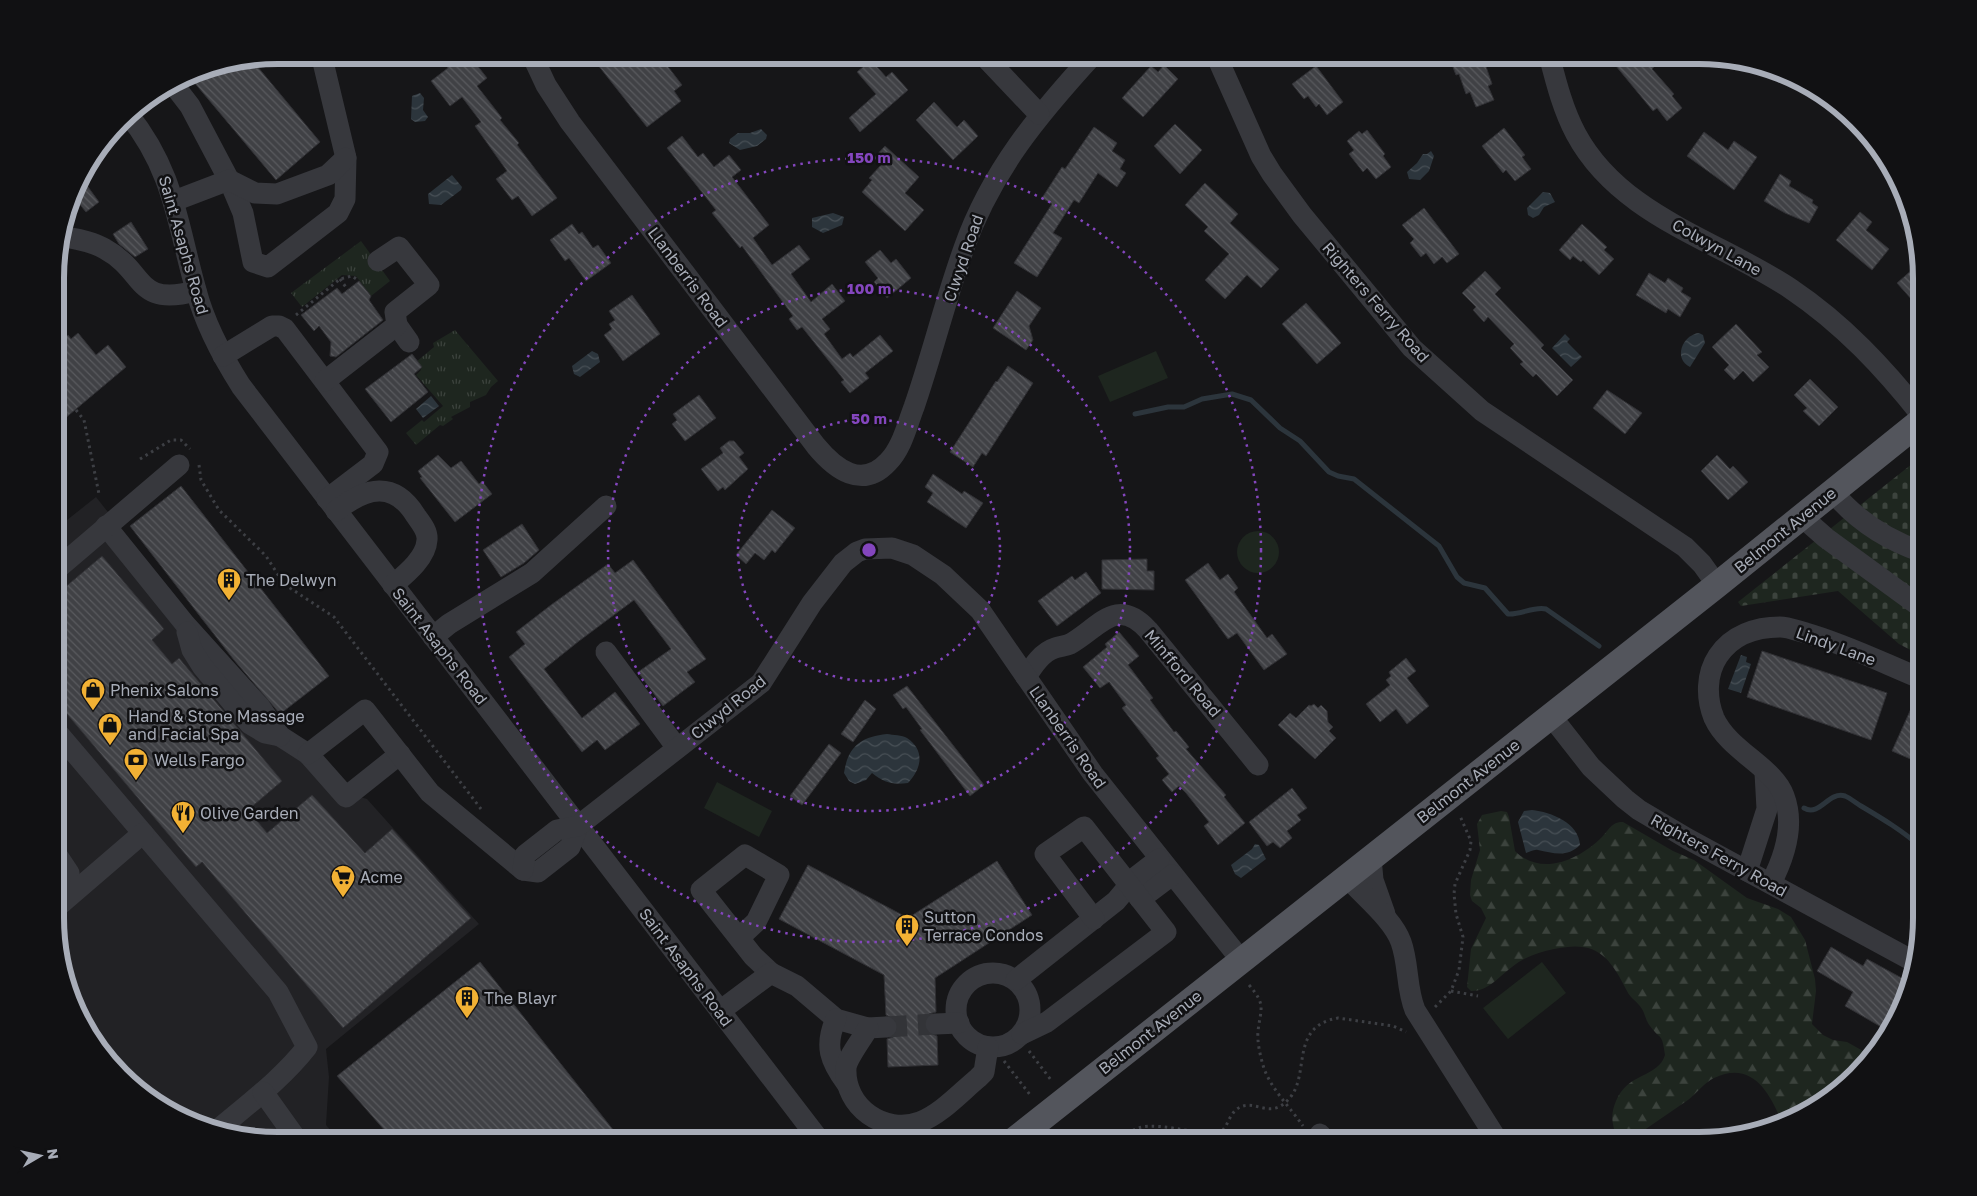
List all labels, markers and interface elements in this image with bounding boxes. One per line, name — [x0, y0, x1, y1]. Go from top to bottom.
text: 150 m — [847, 148, 891, 166]
street label: Saint Asaphs Road — [155, 173, 213, 317]
street label: Clwyd Road — [939, 212, 987, 304]
street label: Colwyn Lane — [1669, 214, 1765, 280]
street label: Llanberris Road — [644, 223, 732, 331]
street label: Righters Ferry Road — [1318, 238, 1434, 366]
text: 100 m — [847, 279, 891, 297]
text: 50 m — [851, 409, 887, 427]
street label: Belmont Avenue — [1730, 483, 1840, 577]
centre of rings — [860, 541, 878, 559]
building icon: The Delwyn — [216, 567, 242, 601]
place label: The Delwyn — [246, 570, 337, 590]
street label: Saint Asaphs Road — [388, 583, 492, 709]
street label: Lindy Lane — [1793, 622, 1879, 670]
street label: Minfford Road — [1141, 625, 1225, 721]
street label: Clwyd Road — [686, 671, 770, 743]
shop icon: Phenix Salons — [80, 677, 106, 711]
place label: Phenix Salons — [110, 680, 219, 700]
street label: Llanberris Road — [1025, 682, 1111, 792]
place label: Hand & Stone Massage and Facial Spa — [128, 706, 305, 744]
shop icon: Hand & Stone Massage and Facial Spa — [97, 712, 123, 746]
street label: Belmont Avenue — [1412, 735, 1524, 827]
bank icon: Wells Fargo — [123, 747, 149, 781]
place label: Wells Fargo — [154, 750, 244, 770]
restaurant icon: Olive Garden — [170, 800, 196, 834]
place label: Olive Garden — [200, 803, 299, 823]
street label: Righters Ferry Road — [1647, 809, 1791, 901]
supermarket icon: Acme — [330, 864, 356, 898]
place label: Acme — [360, 867, 403, 887]
street label: Saint Asaphs Road — [635, 904, 737, 1030]
place label: Sutton Terrace Condos — [924, 907, 1043, 945]
building icon: Sutton Terrace Condos — [894, 913, 920, 947]
building icon: The Blayr — [454, 985, 480, 1019]
street label: Belmont Avenue — [1094, 986, 1206, 1078]
place label: The Blayr — [484, 988, 557, 1008]
north arrow — [15, 1131, 65, 1181]
text: N — [44, 1147, 63, 1160]

